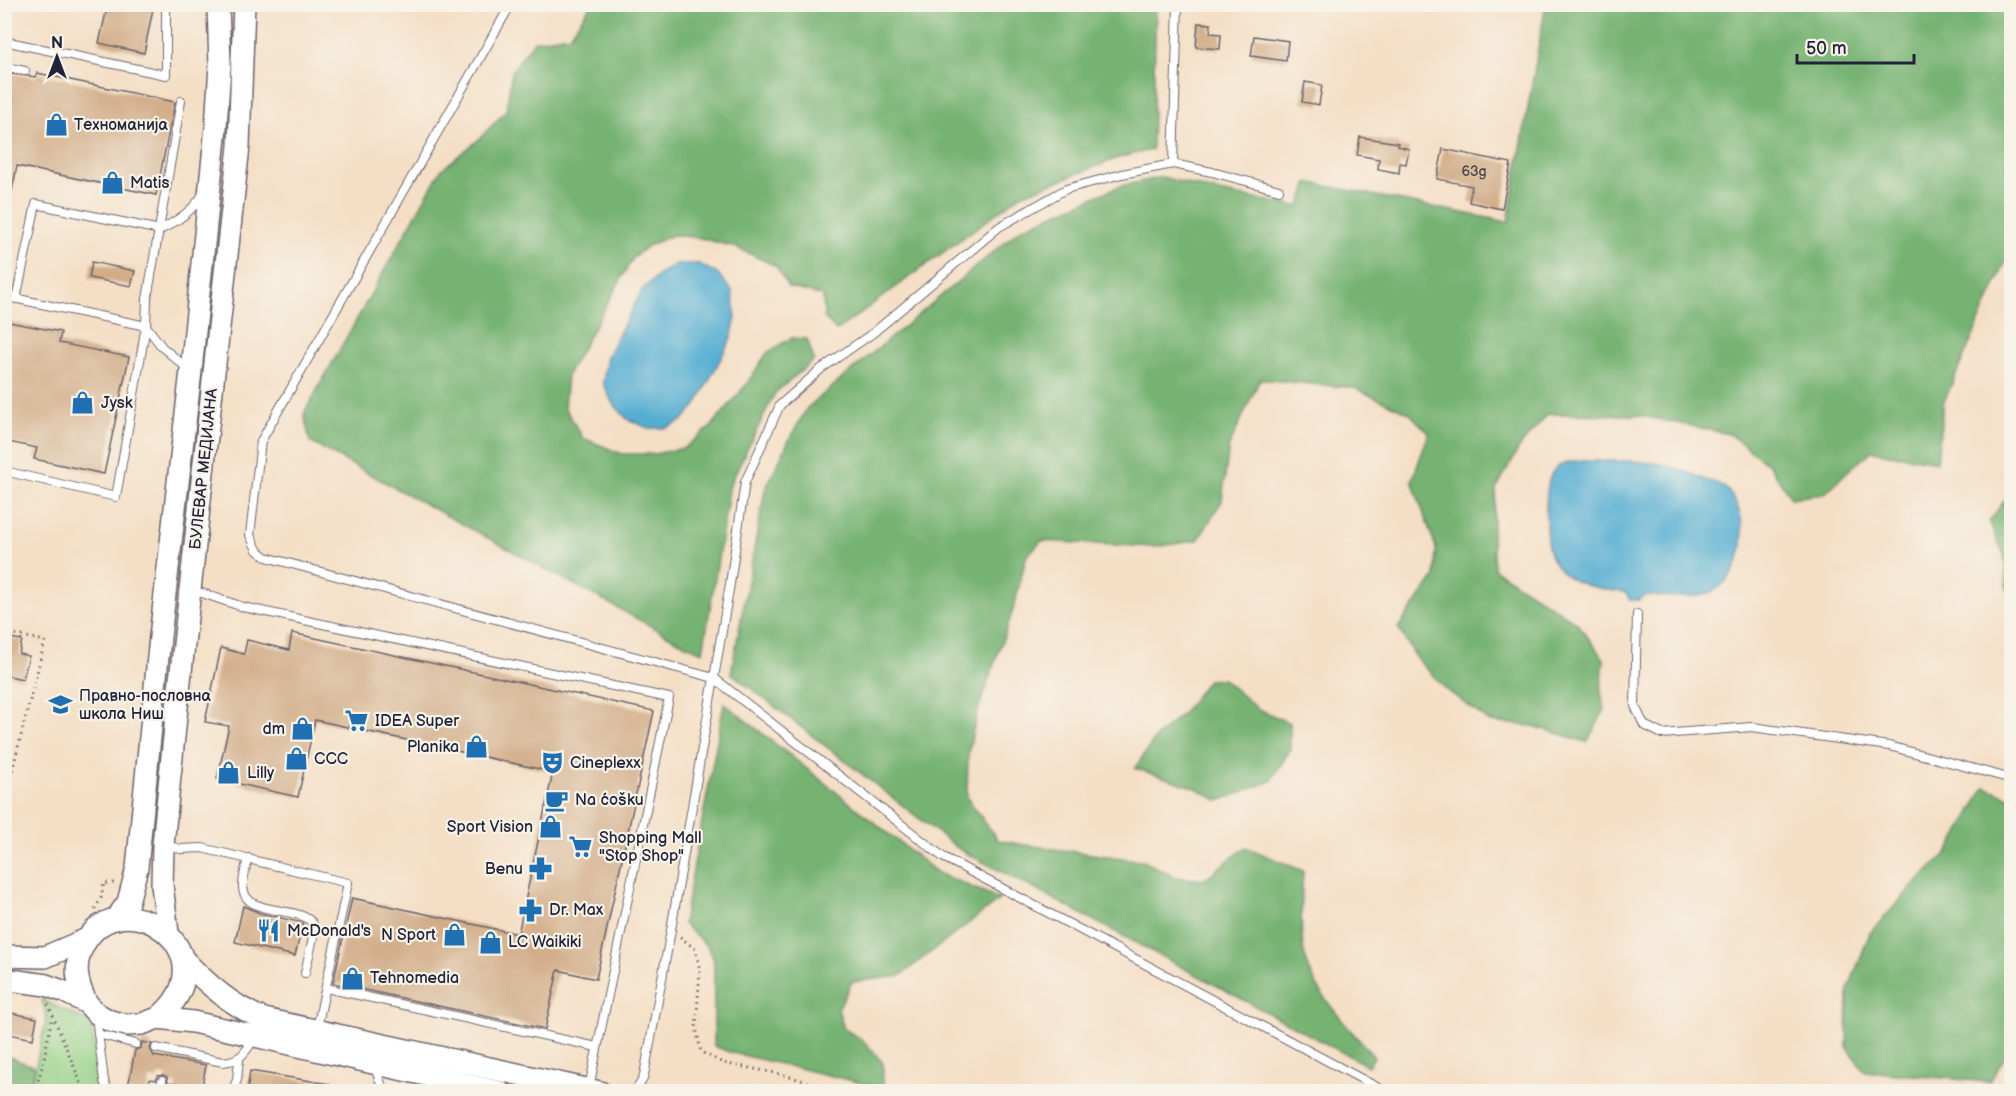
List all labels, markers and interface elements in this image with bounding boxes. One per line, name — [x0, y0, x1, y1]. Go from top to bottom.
north arrow — [27, 27, 87, 87]
scale bar — [1797, 27, 1914, 65]
text: N — [51, 34, 63, 53]
text: 50 m — [1806, 38, 1847, 59]
shop icon: Техноманија — [43, 112, 69, 138]
place label: Техноманија — [74, 116, 169, 135]
house number: 63g — [1461, 163, 1487, 180]
shop icon: Matis — [99, 170, 125, 196]
place label: Matis — [130, 174, 170, 193]
street label: БУЛЕВАР МЕДИЈАНА — [186, 387, 222, 551]
shop icon: Jysk — [70, 390, 96, 416]
place label: Jysk — [101, 394, 133, 413]
place label: Правно-пословна школа Ниш — [79, 687, 211, 724]
school or university icon: Правно-пословна школа Ниш — [48, 692, 74, 718]
supermarket icon: IDEA Super — [344, 708, 370, 734]
place label: IDEA Super — [375, 712, 459, 731]
shop icon: dm — [290, 716, 316, 742]
place label: dm — [263, 720, 285, 739]
shop icon: Planika — [464, 734, 490, 760]
place label: Planika — [407, 738, 459, 757]
shop icon: CCC — [283, 746, 309, 772]
place label: CCC — [314, 750, 348, 769]
theatre icon: Cineplexx — [539, 750, 565, 776]
place label: Cineplexx — [570, 754, 641, 773]
shop icon: Lilly — [216, 760, 242, 786]
place label: Lilly — [247, 764, 275, 783]
cafe icon: Na ćošku — [544, 787, 570, 813]
place label: Na ćošku — [575, 791, 644, 810]
shop icon: Sport Vision — [538, 814, 564, 840]
place label: Sport Vision — [447, 818, 533, 837]
place label: Shopping Mall "Stop Shop" — [599, 829, 702, 866]
supermarket icon: Shopping Mall "Stop Shop" — [568, 834, 594, 860]
pharmacy icon: Benu — [528, 856, 554, 882]
place label: Benu — [485, 860, 523, 879]
pharmacy icon: Dr. Max — [518, 897, 544, 923]
place label: Dr. Max — [549, 901, 604, 920]
restaurant icon: McDonald's — [256, 918, 282, 944]
place label: McDonald's — [287, 922, 371, 941]
shop icon: N Sport — [441, 922, 467, 948]
place label: N Sport — [381, 926, 436, 945]
shop icon: LC Waikiki — [477, 929, 503, 955]
place label: LC Waikiki — [508, 933, 581, 952]
shop icon: Tehnomedia — [339, 965, 365, 991]
place label: Tehnomedia — [370, 969, 459, 988]

